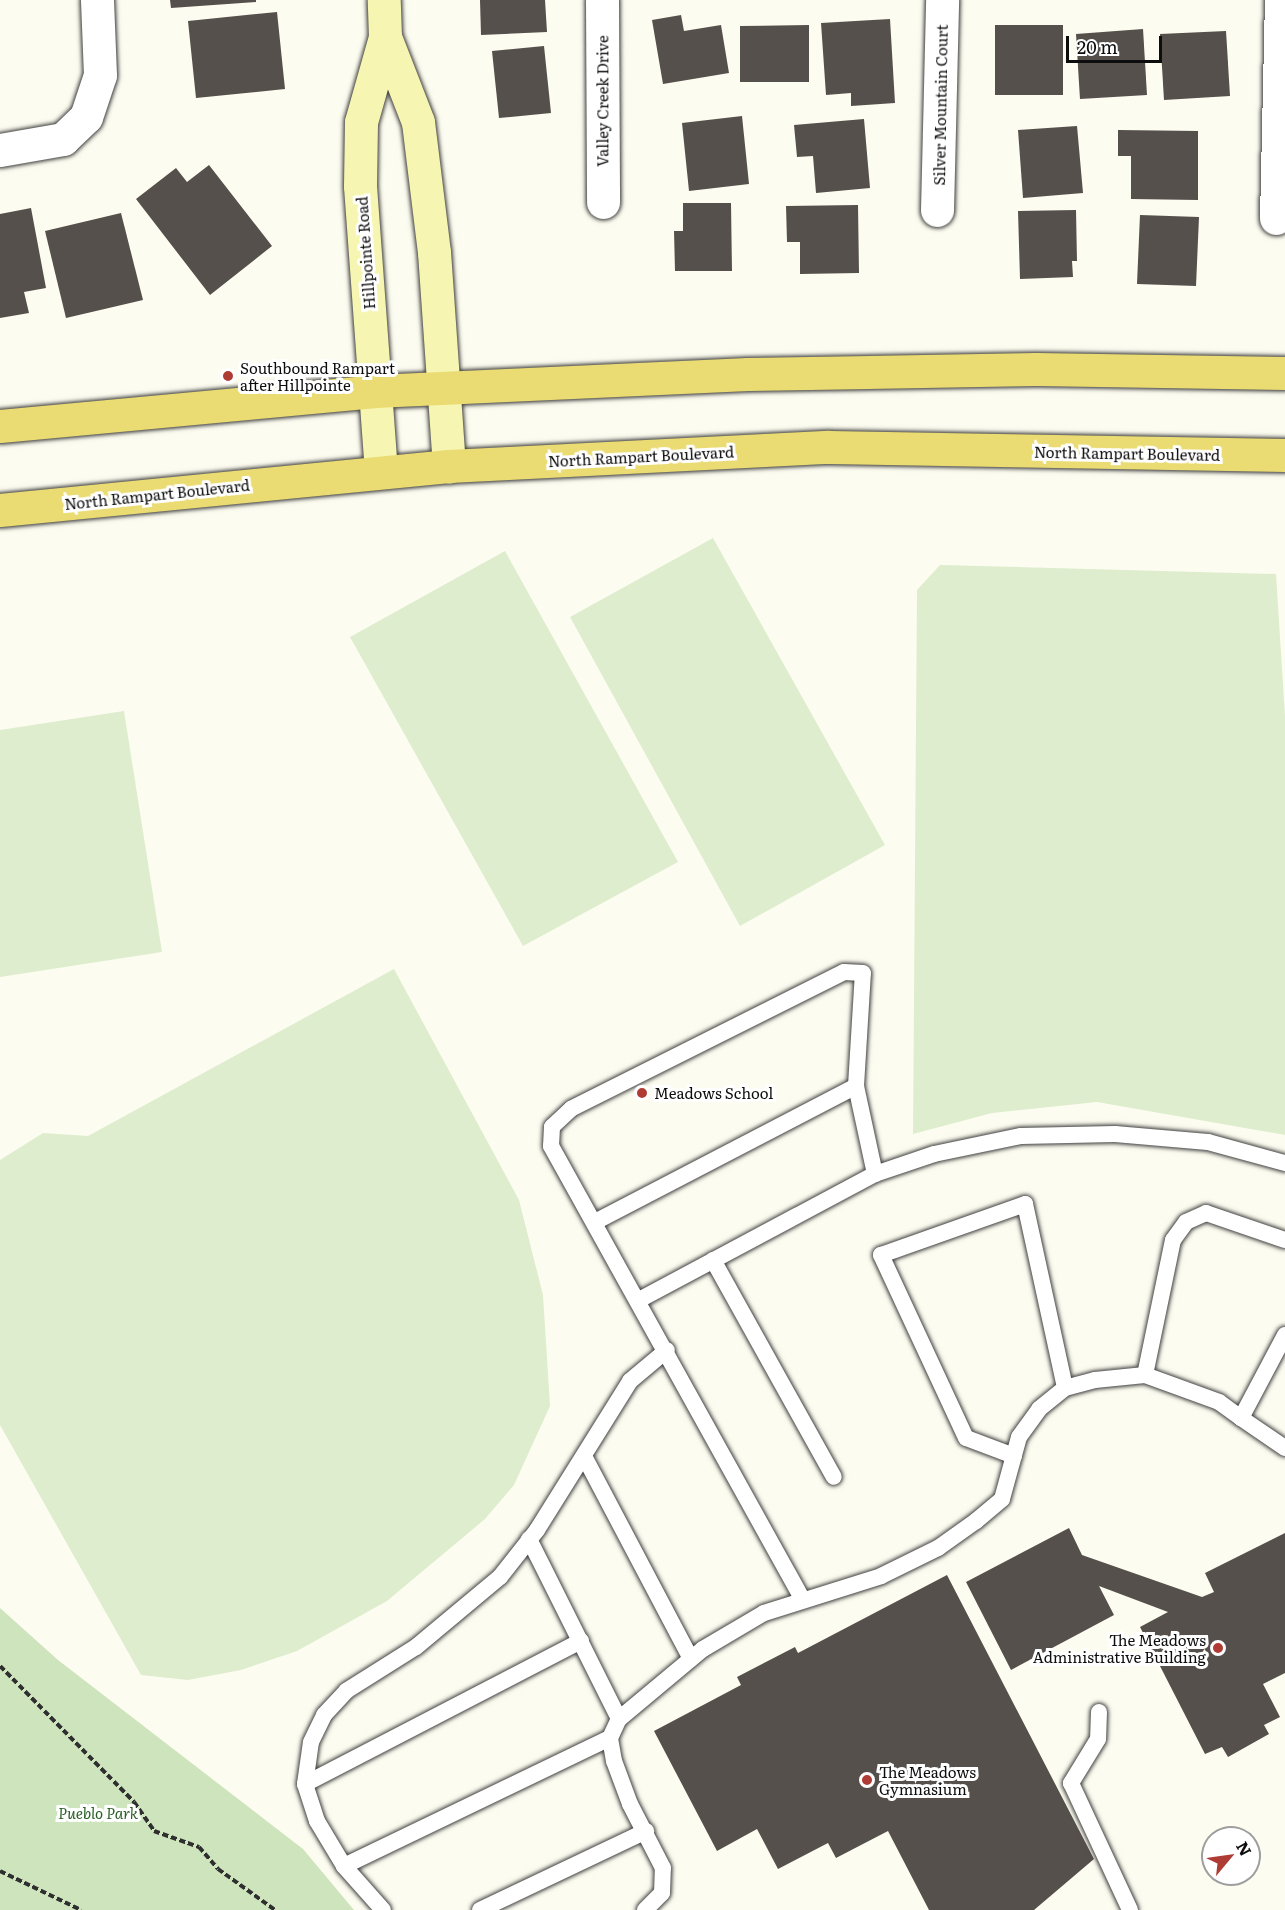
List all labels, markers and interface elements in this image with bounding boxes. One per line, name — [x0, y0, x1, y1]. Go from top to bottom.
street label: Silver Mountain Court — [930, 24, 950, 186]
scale bar — [1069, 24, 1165, 62]
text: 20 m — [1077, 33, 1118, 60]
street label: Valley Creek Drive — [593, 35, 611, 167]
street label: Hillpointe Road — [352, 196, 378, 310]
place label: Southbound Rampart after Hillpointe — [240, 358, 395, 393]
marker: Southbound Rampart after Hillpointe — [221, 369, 235, 383]
street label: North Rampart Boulevard — [548, 442, 734, 470]
street label: North Rampart Boulevard — [1034, 442, 1220, 464]
street label: North Rampart Boulevard — [64, 475, 250, 513]
place label: Meadows School — [654, 1084, 773, 1102]
marker: Meadows School — [635, 1086, 649, 1100]
place label: The Meadows Administrative Building — [1033, 1630, 1206, 1665]
marker: The Meadows Administrative Building — [1211, 1641, 1225, 1655]
place label: The Meadows Gymnasium — [879, 1762, 976, 1797]
marker: The Meadows Gymnasium — [860, 1773, 874, 1787]
park label: Pueblo Park — [58, 1804, 138, 1822]
north arrow — [1201, 1826, 1261, 1886]
text: N — [1231, 1837, 1259, 1860]

